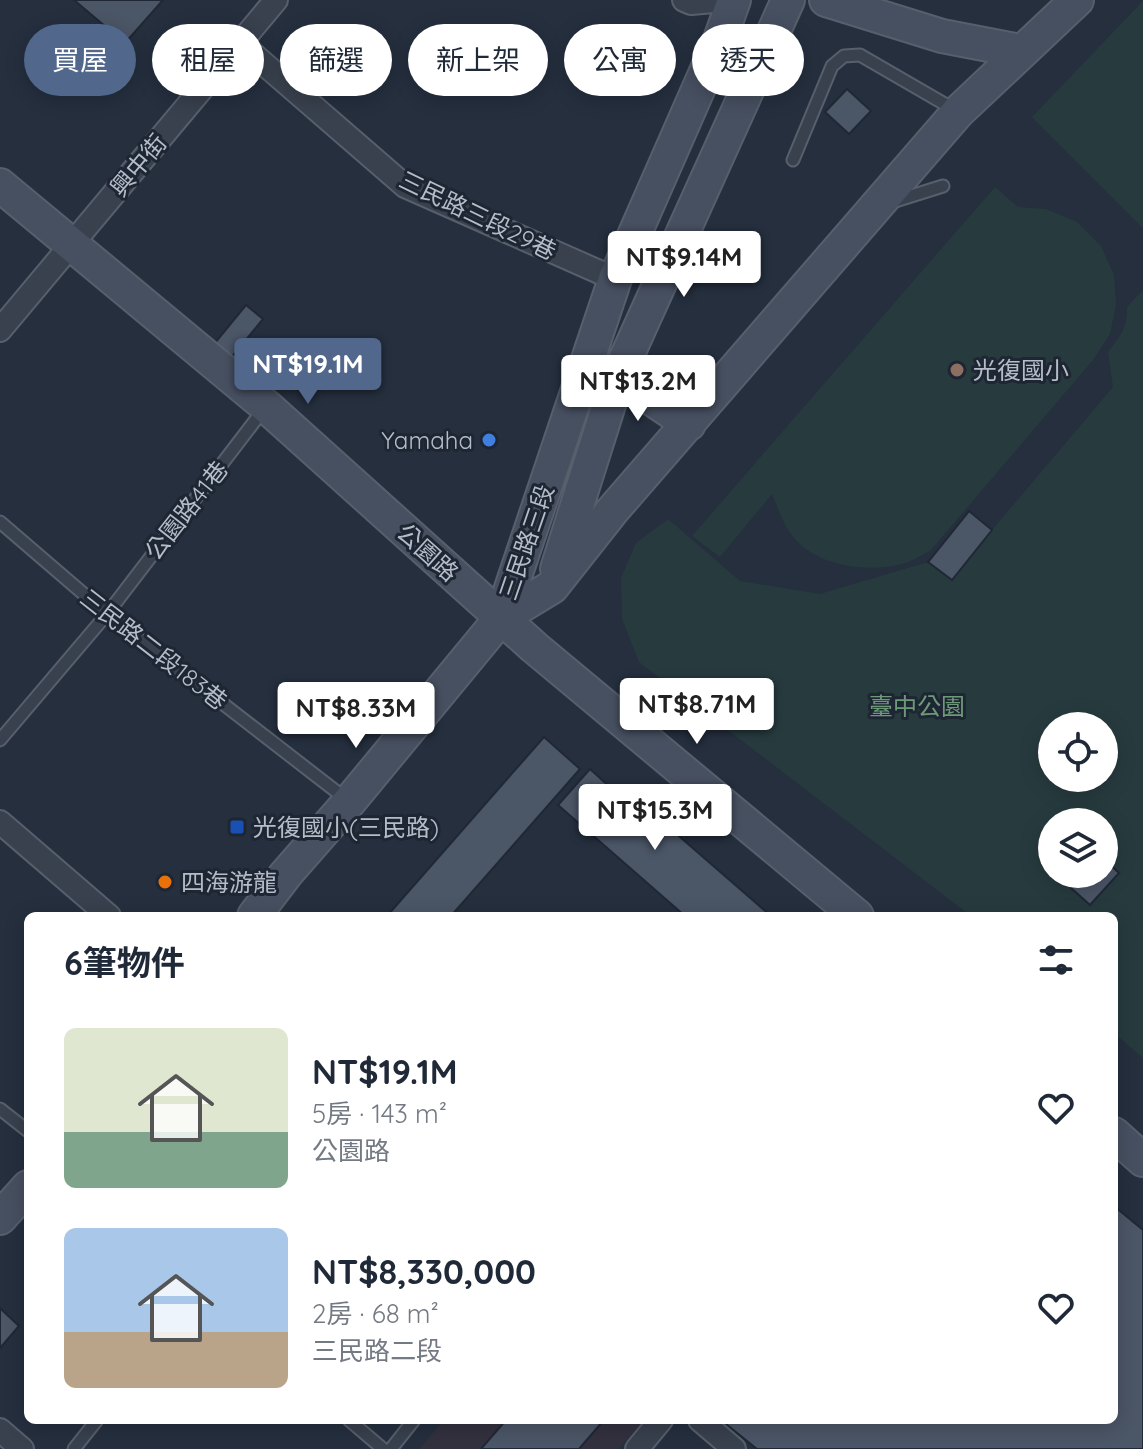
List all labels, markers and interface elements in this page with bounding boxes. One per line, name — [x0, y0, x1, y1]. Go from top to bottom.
chip: 買屋 — [24, 24, 136, 96]
chip: 租屋 — [152, 24, 264, 96]
chip: 篩選 — [280, 24, 392, 96]
chip: 新上架 — [408, 24, 548, 96]
chip: 公寓 — [564, 24, 676, 96]
chip: 透天 — [692, 24, 804, 96]
street label: 興中街 — [103, 128, 173, 202]
street label: 三民路三段29巷 — [395, 164, 561, 266]
pin: NT$9.14M — [601, 231, 767, 299]
text: NT$9.14M — [626, 240, 742, 273]
pin: NT$19.1M — [225, 338, 391, 406]
text: NT$19.1M — [252, 347, 364, 380]
pin: NT$13.2M — [555, 355, 721, 423]
place label: 光復國小 — [973, 355, 1069, 385]
marker: 光復國小 — [948, 361, 966, 379]
text: NT$13.2M — [579, 364, 697, 397]
place label: Yamaha — [381, 425, 473, 455]
marker: Yamaha — [480, 431, 498, 449]
street label: 公園路41巷 — [138, 455, 234, 565]
street label: 三民路三段 — [492, 480, 560, 604]
street label: 公園路 — [391, 517, 465, 587]
street label: 三民路二段183巷 — [74, 582, 234, 716]
pin: NT$8.71M — [614, 678, 780, 746]
pin: NT$8.33M — [273, 682, 439, 750]
text: NT$8.71M — [638, 687, 756, 720]
text: NT$8.33M — [296, 691, 416, 724]
park label: 臺中公園 — [869, 691, 965, 721]
map controls — [1038, 712, 1118, 888]
button: locate — [1038, 712, 1118, 792]
pin: NT$15.3M — [572, 784, 738, 852]
text: NT$15.3M — [597, 793, 713, 826]
button: layers — [1038, 808, 1118, 888]
place label: 光復國小(三民路) — [253, 812, 439, 842]
marker: 光復國小(三民路) — [228, 818, 246, 836]
place label: 四海游龍 — [181, 867, 277, 897]
marker: 四海游龍 — [156, 873, 174, 891]
icon: filters — [1034, 938, 1078, 982]
text: 6筆物件 — [64, 941, 185, 984]
text: NT$19.1M — [312, 1050, 458, 1093]
icon: home — [128, 1060, 224, 1156]
icon: heart — [1034, 1086, 1078, 1130]
text: 5房 · 143 m² — [312, 1097, 447, 1130]
text: 公園路 — [312, 1134, 390, 1167]
text: NT$8,330,000 — [312, 1250, 536, 1293]
icon: home — [128, 1260, 224, 1356]
icon: heart — [1034, 1286, 1078, 1330]
text: 2房 · 68 m² — [312, 1297, 439, 1330]
text: 三民路二段 — [312, 1334, 442, 1367]

